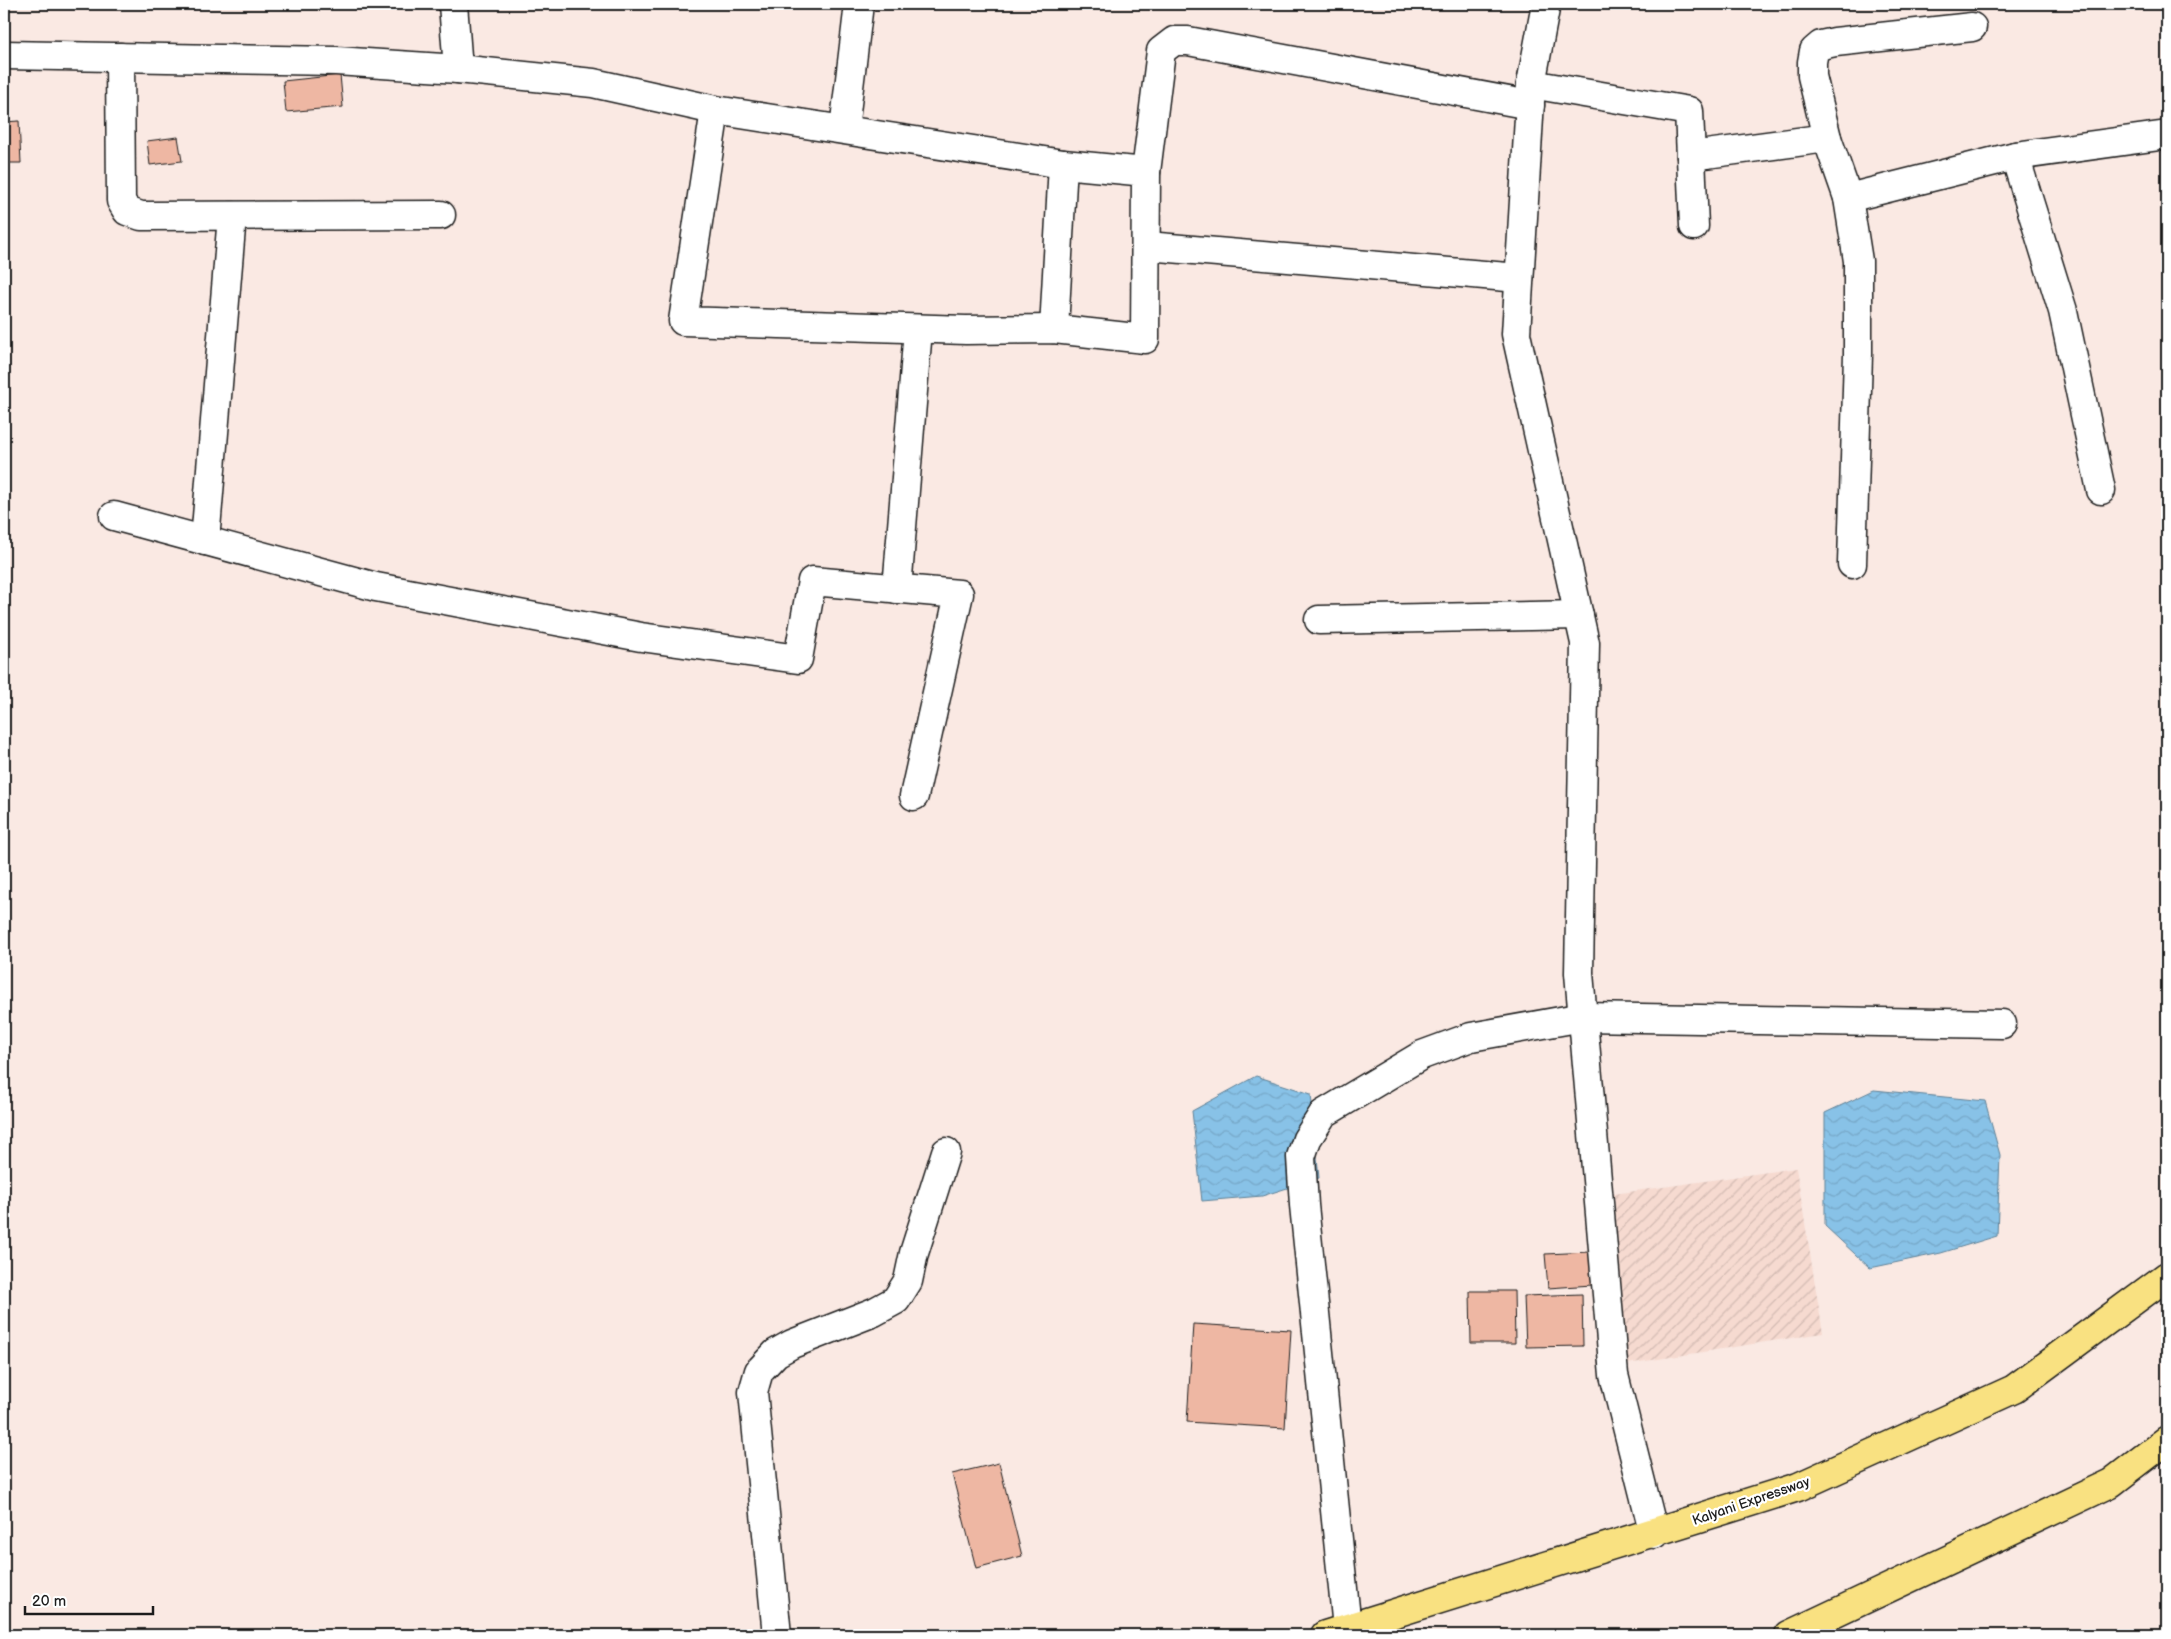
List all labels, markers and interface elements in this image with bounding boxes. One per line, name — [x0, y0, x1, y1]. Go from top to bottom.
street label: Kalyani Expressway — [1690, 1473, 1813, 1529]
scale bar — [25, 1584, 152, 1616]
text: 20 m — [32, 1592, 66, 1611]

